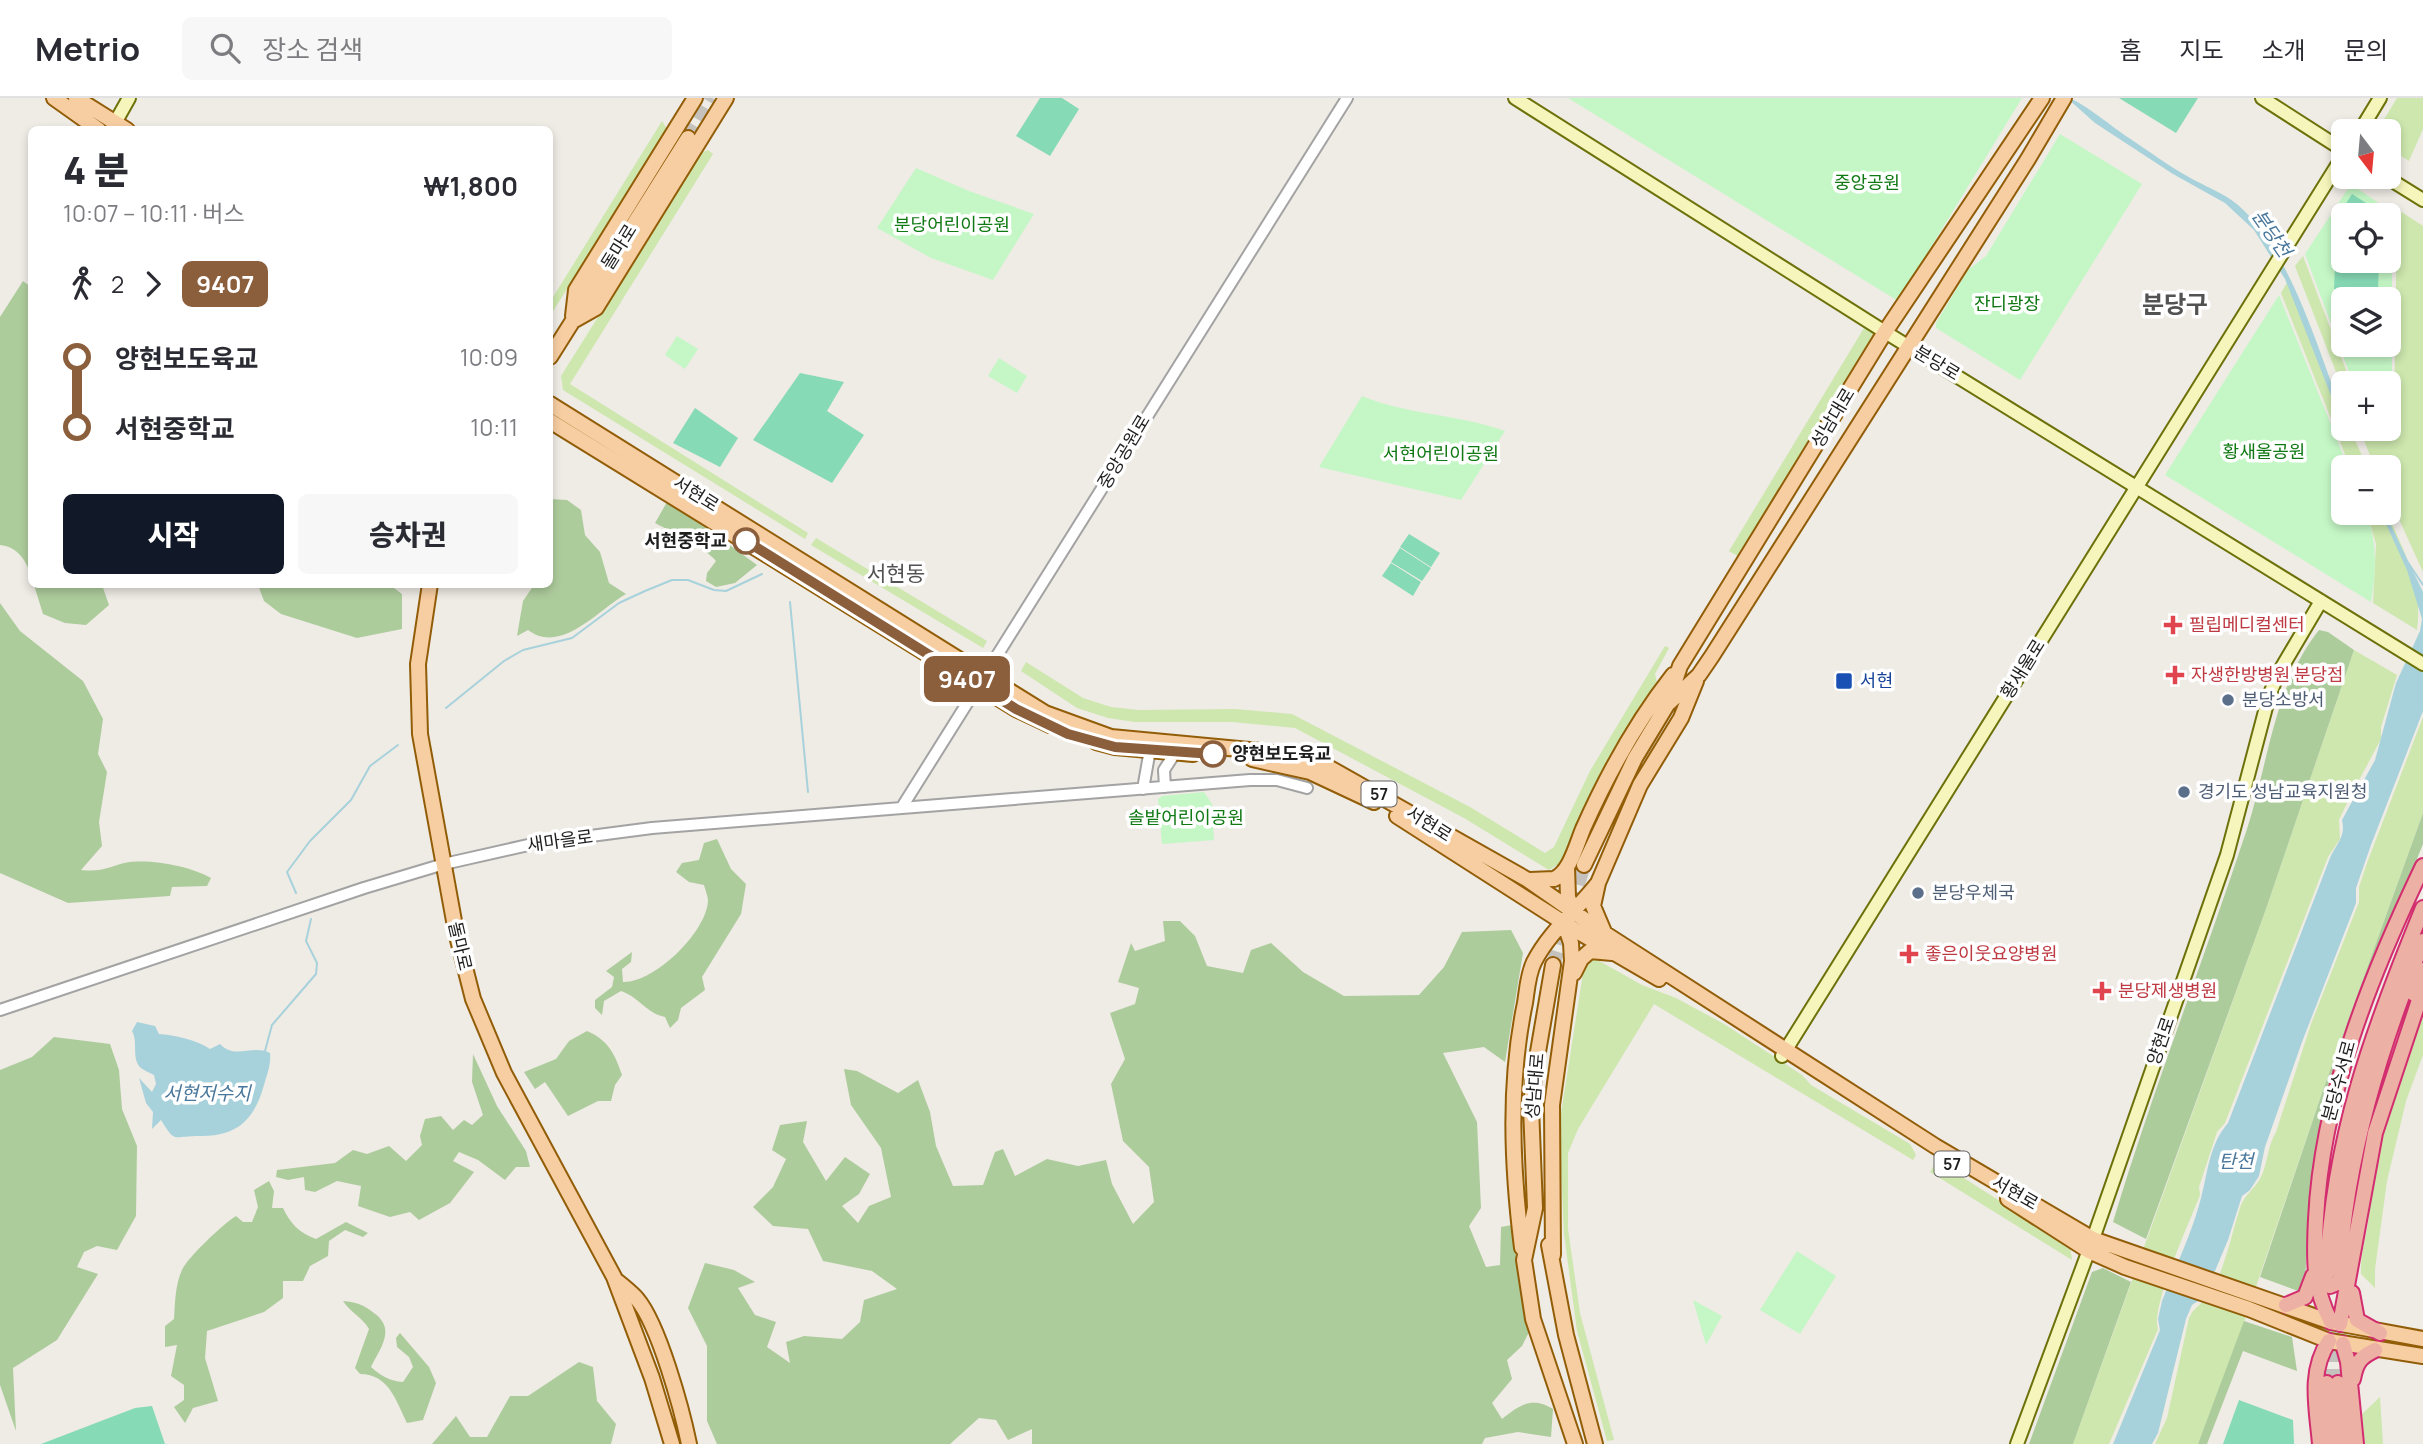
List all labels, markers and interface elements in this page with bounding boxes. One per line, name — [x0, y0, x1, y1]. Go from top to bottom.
search box — [182, 17, 672, 80]
text: Metrio — [35, 26, 140, 71]
icon: search — [206, 29, 244, 67]
text: 장소 검색 — [262, 31, 363, 67]
text: 홈 — [2119, 33, 2141, 66]
text: 지도 — [2179, 33, 2224, 66]
text: 소개 — [2262, 33, 2306, 66]
text: 문의 — [2344, 33, 2388, 66]
north arrow — [2331, 119, 2401, 189]
map controls — [2331, 119, 2401, 525]
text: 4 분 — [63, 143, 129, 195]
text: ₩1,800 — [423, 168, 518, 204]
park label: 중앙공원 — [1834, 170, 1900, 194]
text: 10:07 – 10:11 · 버스 — [63, 197, 245, 229]
button: locate — [2331, 203, 2401, 273]
water label: 분당천 — [2246, 204, 2299, 263]
park label: 분당어린이공원 — [894, 212, 1010, 236]
street label: 돌마로 — [595, 219, 641, 274]
icon: walk — [63, 265, 101, 303]
icon: forward — [134, 265, 172, 303]
text: 9407 — [196, 267, 254, 300]
text: 2 — [111, 268, 124, 300]
district label: 분당구 — [2142, 287, 2208, 320]
button: layers — [2331, 287, 2401, 357]
park label: 잔디광장 — [1974, 291, 2040, 315]
street label: 분당로 — [1910, 339, 1965, 385]
text: 양현보도육교 — [115, 340, 259, 376]
text: 10:09 — [460, 341, 518, 373]
button: + — [2331, 371, 2401, 441]
street label: 성남대로 — [1805, 383, 1859, 452]
text: 서현중학교 — [115, 410, 235, 446]
street label: 중앙공원로 — [1092, 410, 1155, 493]
text: 10:11 — [470, 411, 518, 443]
park label: 황새울공원 — [2223, 439, 2305, 463]
park label: 서현어린이공원 — [1383, 441, 1499, 465]
button: − — [2331, 455, 2401, 525]
street label: 서현로 — [669, 470, 724, 516]
button: 시작 — [63, 494, 284, 574]
button: 승차권 — [298, 494, 518, 574]
place label: 서현중학교 — [644, 528, 727, 552]
marker: 서현중학교 — [733, 528, 759, 554]
district label: 서현동 — [867, 559, 925, 587]
place label: 필립메디컬센터 — [2189, 612, 2305, 636]
marker: 필립메디컬센터 — [2163, 615, 2183, 635]
street label: 황새울로 — [1994, 634, 2050, 703]
line badge: 9407 — [918, 656, 1016, 702]
text: 9407 — [938, 662, 996, 695]
place label: 자생한방병원 분당점 — [2191, 662, 2344, 686]
marker: 자생한방병원 분당점 — [2165, 665, 2185, 685]
place label: 서현 — [1860, 668, 1893, 692]
marker: 서현 — [1834, 671, 1854, 691]
place label: 분당소방서 — [2242, 687, 2325, 711]
marker: 분당소방서 — [2220, 692, 2236, 708]
marker: 양현보도육교 — [1200, 741, 1226, 767]
place label: 양현보도육교 — [1232, 741, 1331, 765]
place label: 경기도 성남교육지원청 — [2198, 779, 2367, 803]
road number: 57 — [1362, 782, 1396, 806]
marker: 경기도 성남교육지원청 — [2176, 784, 2192, 800]
street label: 서현로 — [1402, 800, 1457, 846]
park label: 솔밭어린이공원 — [1128, 805, 1244, 829]
street label: 새마을로 — [525, 824, 594, 857]
place label: 분당우체국 — [1932, 880, 2015, 904]
marker: 분당우체국 — [1910, 885, 1926, 901]
street label: 돌마로 — [444, 919, 478, 973]
place label: 좋은이웃요양병원 — [1925, 941, 2057, 965]
marker: 좋은이웃요양병원 — [1899, 944, 1919, 964]
place label: 분당제생병원 — [2118, 978, 2217, 1002]
marker: 분당제생병원 — [2092, 981, 2112, 1001]
street label: 양현로 — [2141, 1013, 2179, 1068]
street label: 분당수서로 — [2316, 1038, 2360, 1124]
street label: 성남대로 — [1519, 1052, 1549, 1120]
water label: 서현저수지 — [163, 1080, 252, 1106]
water label: 탄천 — [2219, 1148, 2255, 1174]
road number: 57 — [1934, 1152, 1969, 1176]
street label: 서현로 — [1988, 1169, 2043, 1215]

